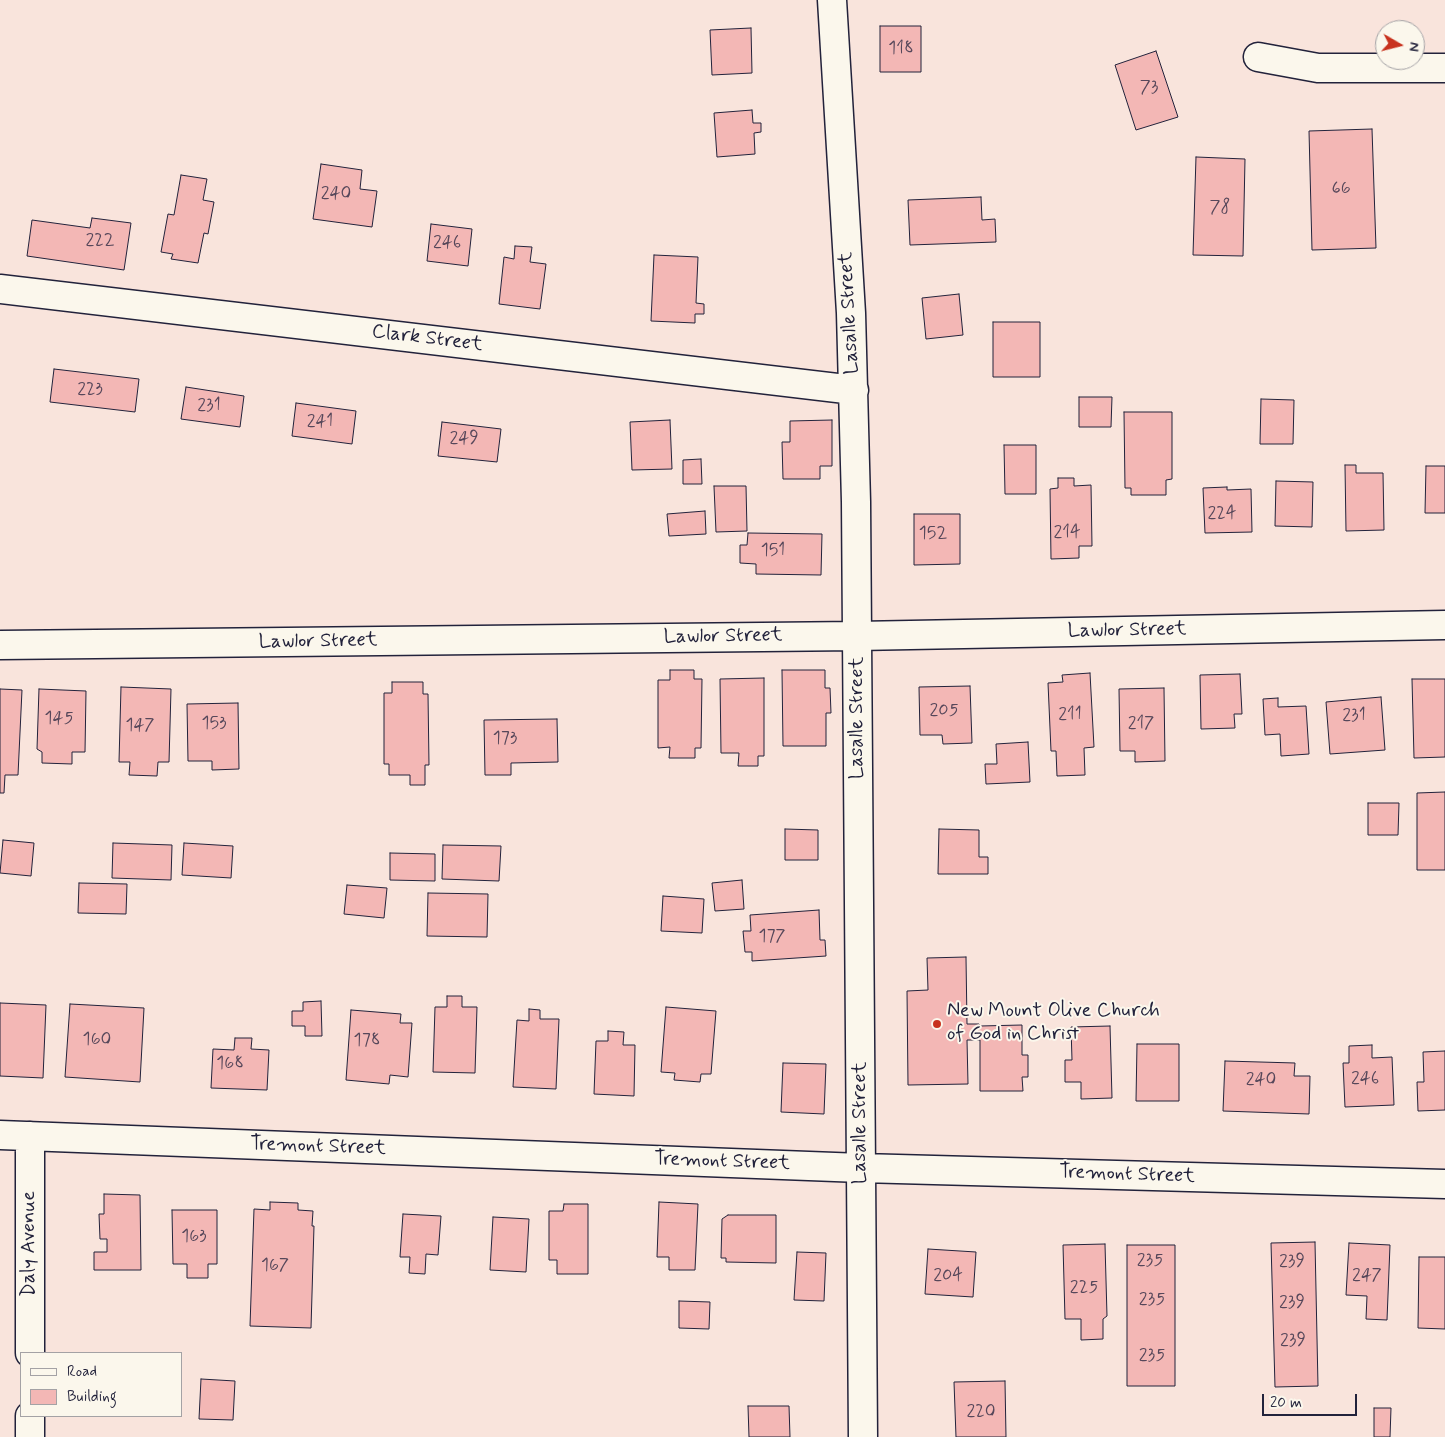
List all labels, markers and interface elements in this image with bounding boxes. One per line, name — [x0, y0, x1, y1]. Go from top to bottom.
north arrow — [1375, 20, 1425, 70]
house number: 118 — [888, 38, 914, 60]
text: N — [1404, 41, 1423, 53]
house number: 73 — [1140, 77, 1158, 99]
house number: 66 — [1331, 178, 1351, 200]
house number: 240 — [321, 183, 351, 205]
house number: 78 — [1210, 197, 1230, 219]
house number: 222 — [85, 230, 115, 252]
house number: 246 — [433, 232, 461, 254]
street label: Lasalle Street — [835, 251, 865, 375]
street label: Clark Street — [370, 320, 484, 358]
house number: 223 — [77, 379, 103, 401]
house number: 231 — [197, 395, 221, 417]
house number: 241 — [307, 411, 333, 433]
house number: 249 — [449, 428, 479, 450]
house number: 224 — [1208, 503, 1236, 525]
house number: 214 — [1053, 522, 1081, 544]
house number: 152 — [919, 523, 947, 545]
house number: 151 — [761, 540, 785, 562]
street label: Lawlor Street — [1067, 618, 1187, 644]
street label: Lawlor Street — [663, 624, 783, 650]
street label: Lawlor Street — [258, 629, 378, 655]
street label: Lasalle Street — [846, 657, 870, 779]
house number: 205 — [929, 700, 959, 722]
house number: 211 — [1058, 704, 1082, 726]
house number: 231 — [1342, 705, 1366, 727]
house number: 145 — [45, 708, 73, 730]
house number: 153 — [202, 713, 226, 735]
house number: 217 — [1128, 713, 1154, 735]
house number: 147 — [125, 715, 155, 737]
house number: 173 — [493, 728, 517, 750]
house number: 177 — [758, 926, 786, 948]
place label: New Mount Olive Church of God in Christ — [947, 1000, 1160, 1047]
marker: New Mount Olive Church of God in Christ — [931, 1018, 943, 1030]
house number: 160 — [83, 1029, 111, 1051]
house number: 178 — [354, 1030, 380, 1052]
house number: 168 — [216, 1053, 244, 1075]
street label: Lasalle Street — [849, 1062, 873, 1184]
house number: 246 — [1351, 1068, 1379, 1090]
house number: 240 — [1246, 1069, 1276, 1091]
street label: Tremont Street — [250, 1133, 386, 1161]
street label: Tremont Street — [654, 1148, 790, 1176]
street label: Tremont Street — [1059, 1161, 1195, 1189]
street label: Daly Avenue — [18, 1191, 42, 1297]
house number: 163 — [181, 1226, 207, 1248]
house number: 235 — [1137, 1250, 1163, 1272]
house number: 239 — [1279, 1251, 1305, 1273]
house number: 167 — [261, 1255, 289, 1277]
house number: 204 — [933, 1265, 963, 1287]
house number: 247 — [1352, 1265, 1382, 1287]
house number: 225 — [1070, 1277, 1098, 1299]
house number: 235 — [1139, 1289, 1165, 1311]
house number: 239 — [1279, 1292, 1305, 1314]
house number: 239 — [1280, 1330, 1306, 1352]
house number: 235 — [1139, 1345, 1165, 1367]
legend — [20, 1352, 182, 1417]
text: Road — [67, 1362, 97, 1382]
scale bar — [1265, 1384, 1360, 1416]
text: Building — [67, 1387, 117, 1407]
text: 20 m — [1270, 1393, 1302, 1413]
house number: 220 — [966, 1401, 996, 1423]

